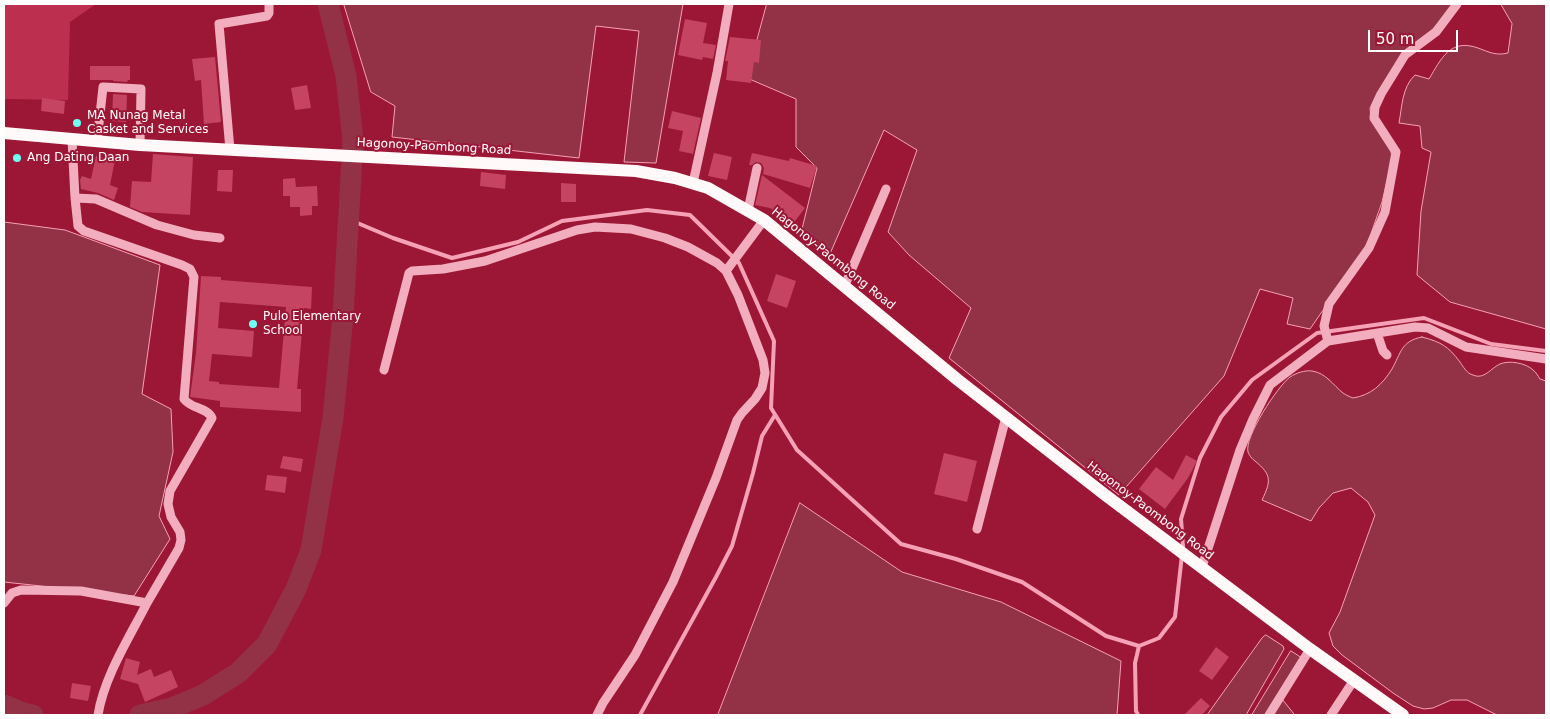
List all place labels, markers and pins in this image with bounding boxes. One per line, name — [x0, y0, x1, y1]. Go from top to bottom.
place label: MA Nunag Metal Casket and Services — [87, 109, 208, 137]
marker: MA Nunag Metal Casket and Services — [71, 117, 83, 129]
place label: Ang Dating Daan — [27, 151, 129, 165]
marker: Ang Dating Daan — [11, 152, 23, 164]
place label: Pulo Elementary School — [263, 310, 361, 338]
marker: Pulo Elementary School — [247, 318, 259, 330]

